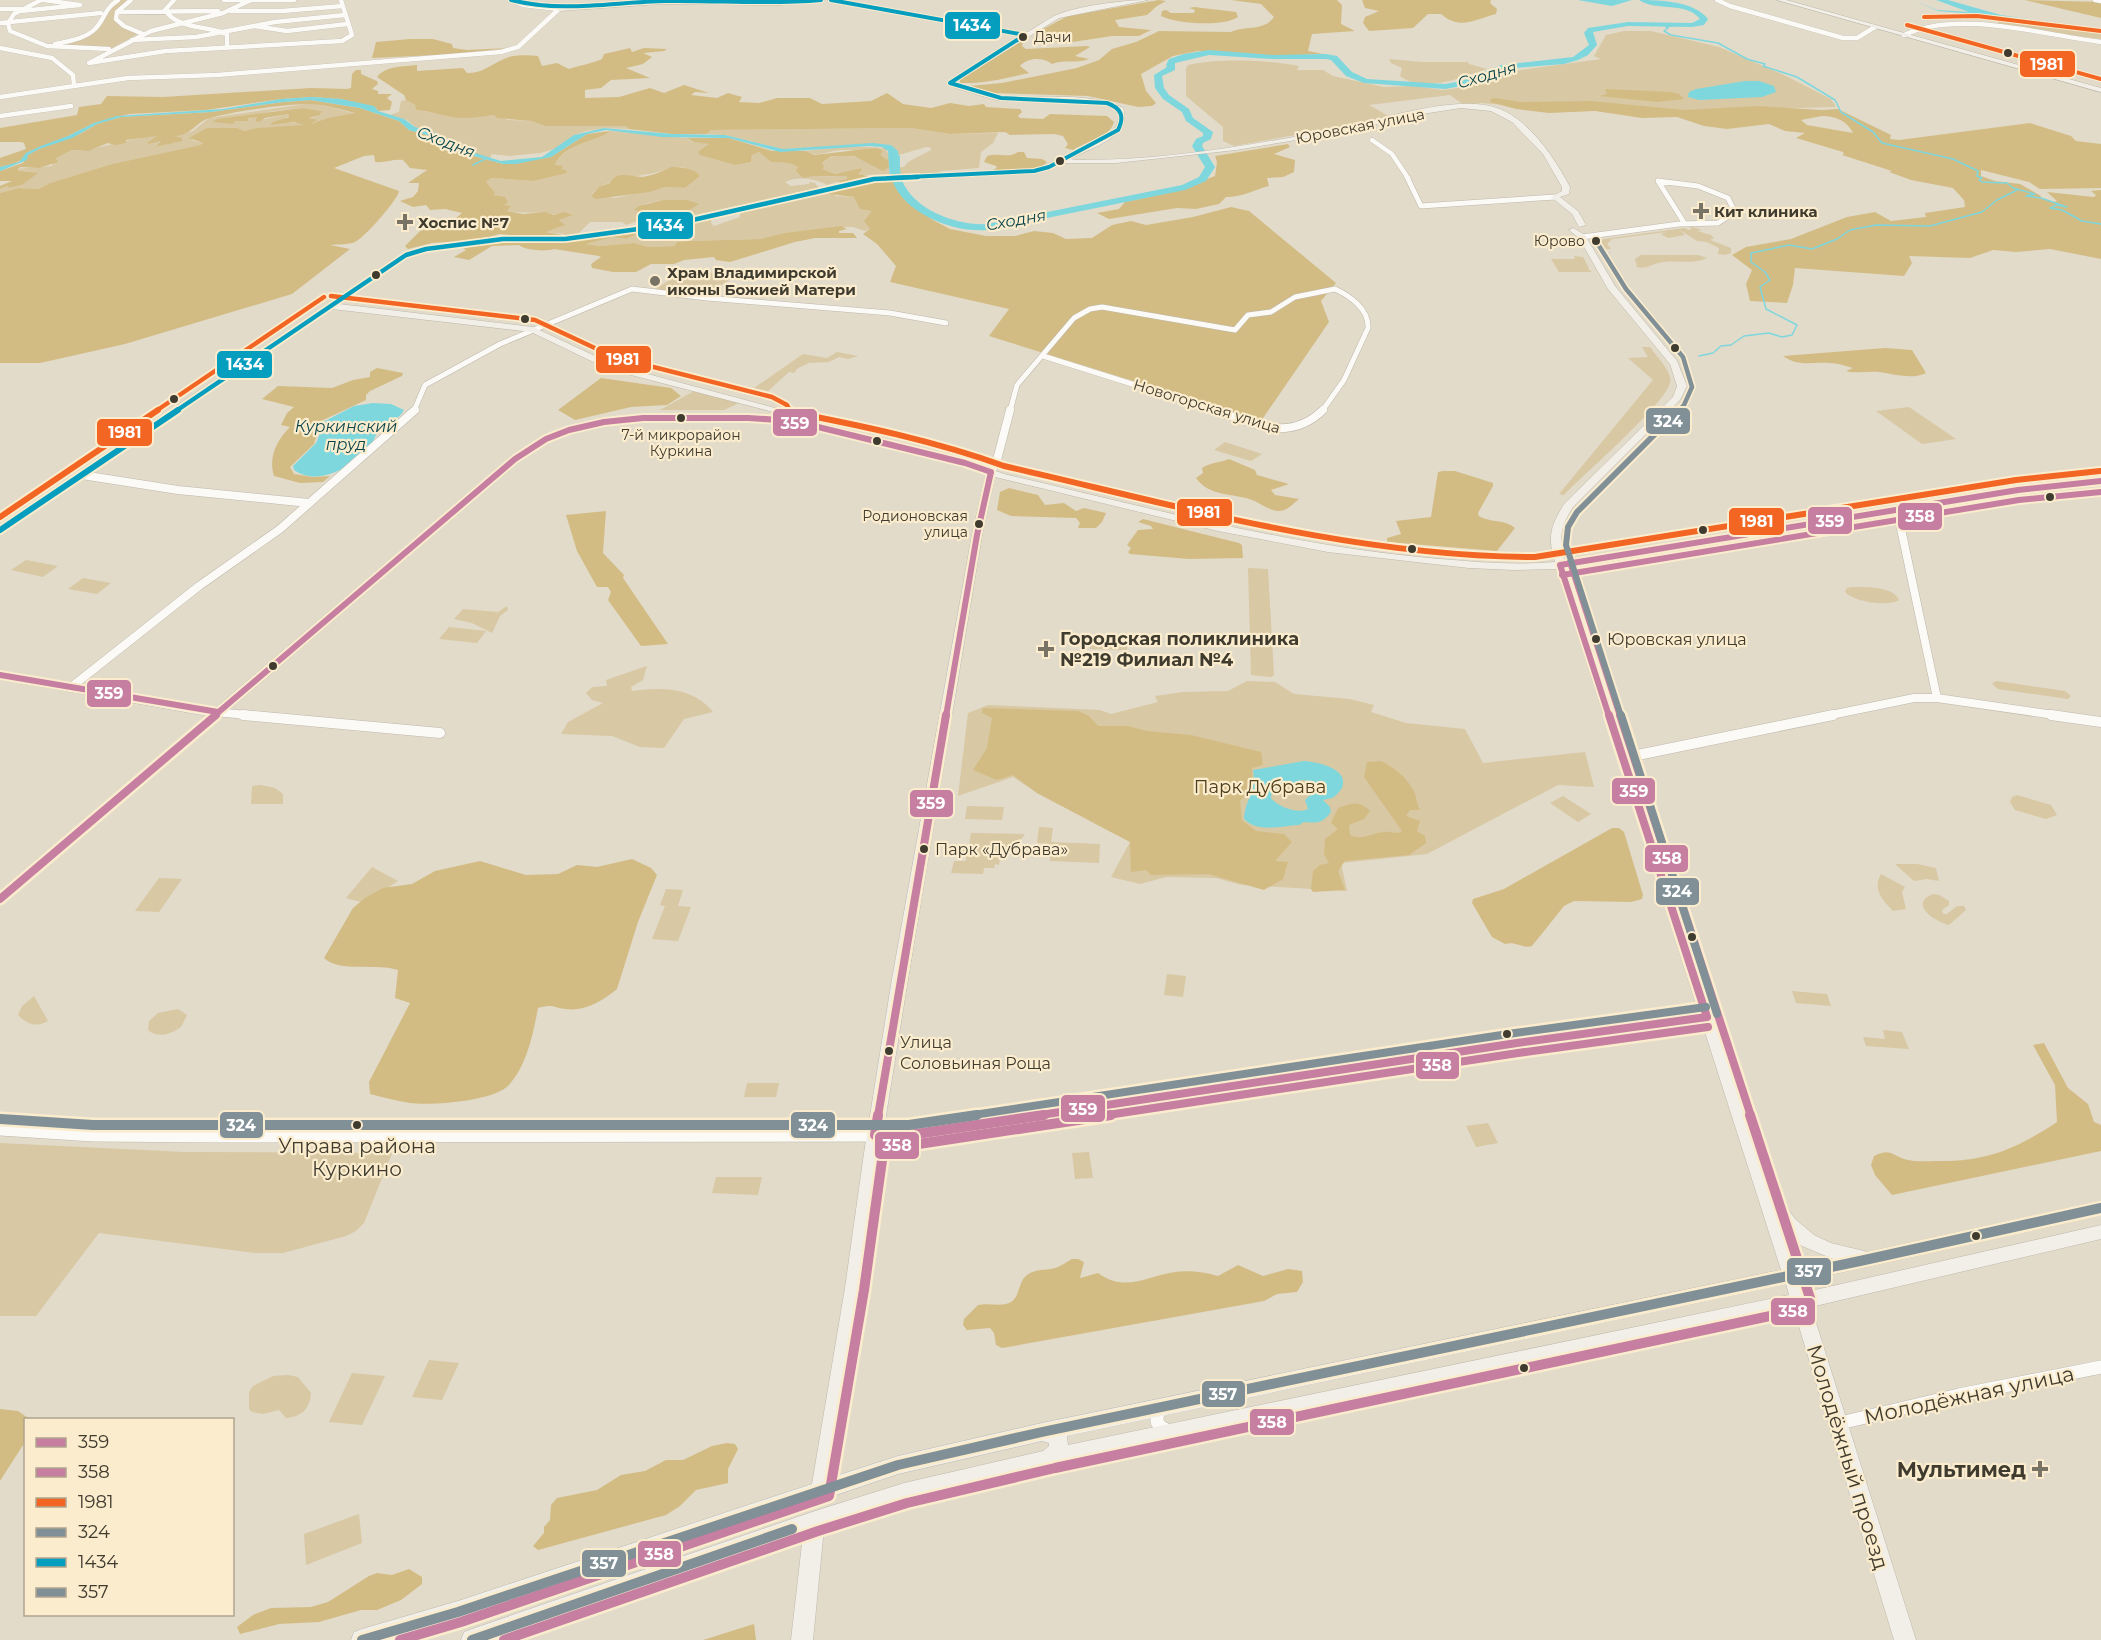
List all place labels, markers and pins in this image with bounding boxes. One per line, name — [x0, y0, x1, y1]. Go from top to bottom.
place label: Дачи — [1034, 28, 1071, 46]
marker: Дачи — [1017, 31, 1029, 43]
unlabelled marker — [2002, 47, 2014, 59]
unlabelled marker — [1054, 155, 1066, 167]
marker: Кит клиника — [1692, 202, 1710, 220]
place label: Кит клиника — [1714, 202, 1818, 221]
marker: Хоспис №7 — [396, 213, 414, 231]
place label: Хоспис №7 — [418, 213, 509, 232]
place label: Юрово — [1534, 232, 1585, 250]
marker: Юрово — [1590, 235, 1602, 247]
place label: Храм Владимирской иконы Божией Матери — [667, 263, 856, 299]
unlabelled marker — [370, 269, 382, 281]
marker: Храм Владимирской иконы Божией Матери — [648, 274, 662, 288]
unlabelled marker — [519, 313, 531, 325]
unlabelled marker — [1669, 342, 1681, 354]
unlabelled marker — [168, 393, 180, 405]
marker: 7-й микрорайон Куркина — [675, 412, 687, 424]
place label: 7-й микрорайон Куркина — [621, 426, 741, 460]
unlabelled marker — [871, 435, 883, 447]
unlabelled marker — [2044, 491, 2056, 503]
place label: Родионовская улица — [862, 507, 968, 541]
marker: Родионовская улица — [973, 518, 985, 530]
unlabelled marker — [1697, 524, 1709, 536]
unlabelled marker — [1406, 543, 1418, 555]
place label: Городская поликлиника №219 Филиал №4 — [1060, 628, 1299, 671]
place label: Юровская улица — [1607, 630, 1747, 649]
marker: Юровская улица — [1590, 633, 1602, 645]
marker: Городская поликлиника №219 Филиал №4 — [1037, 640, 1055, 658]
unlabelled marker — [267, 660, 279, 672]
place label: Парк «Дубрава» — [935, 840, 1068, 859]
marker: Парк «Дубрава» — [918, 843, 930, 855]
unlabelled marker — [1686, 931, 1698, 943]
unlabelled marker — [1501, 1028, 1513, 1040]
place label: Улица Соловьиная Роща — [900, 1033, 1051, 1073]
marker: Улица Соловьиная Роща — [883, 1045, 895, 1057]
marker: Управа района Куркино — [351, 1119, 363, 1131]
place label: Управа района Куркино — [278, 1134, 436, 1181]
unlabelled marker — [1970, 1230, 1982, 1242]
unlabelled marker — [1518, 1362, 1530, 1374]
place label: Мультимед — [1897, 1457, 2026, 1482]
marker: Мультимед — [2031, 1460, 2049, 1478]

